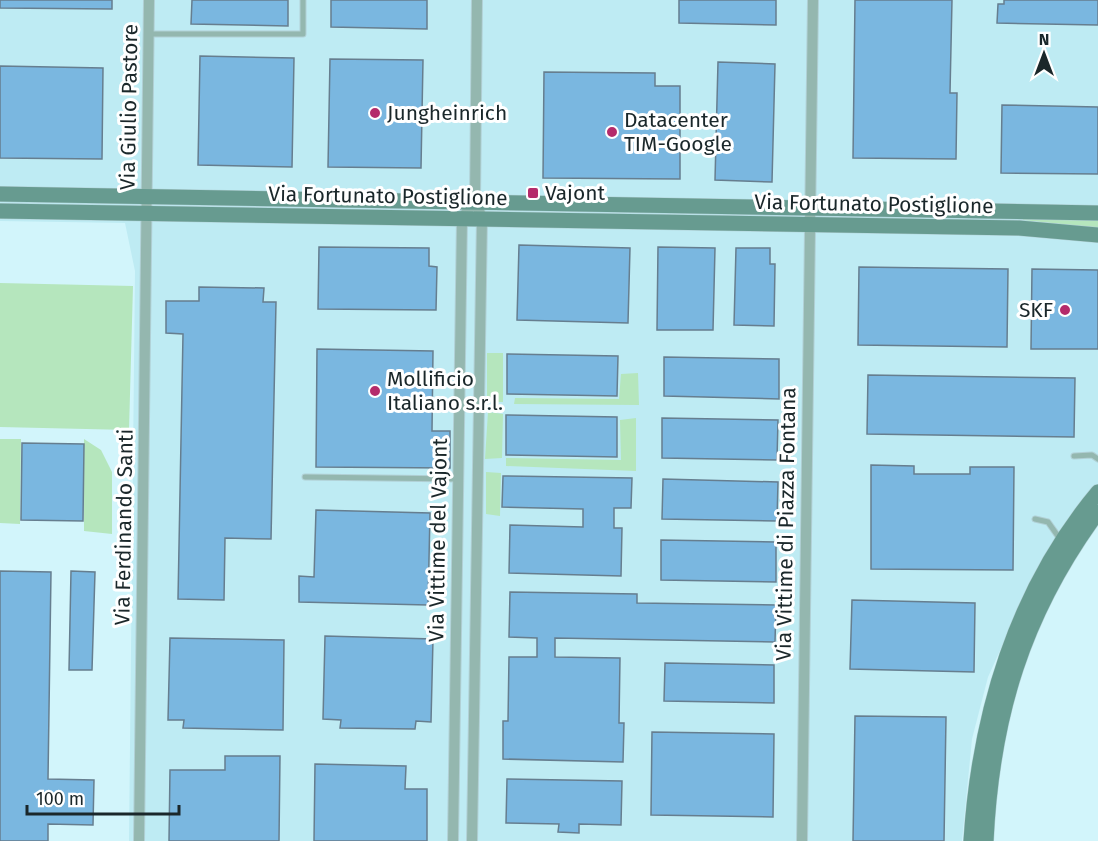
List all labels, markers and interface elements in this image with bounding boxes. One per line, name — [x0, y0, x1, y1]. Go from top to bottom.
street label: Via Giulio Pastore — [115, 24, 143, 190]
north arrow — [1014, 24, 1074, 84]
text: N — [1039, 30, 1049, 49]
place label: Jungheinrich — [387, 100, 507, 126]
marker: Jungheinrich — [368, 106, 382, 120]
place label: Datacenter TIM-Google — [624, 107, 732, 157]
marker: Datacenter TIM-Google — [605, 125, 619, 139]
place label: Vajont — [545, 180, 605, 206]
street label: Via Fortunato Postiglione — [268, 181, 508, 211]
marker: Vajont — [526, 186, 540, 200]
street label: Via Fortunato Postiglione — [754, 189, 994, 219]
place label: SKF — [1019, 297, 1053, 323]
marker: SKF — [1058, 303, 1072, 317]
place label: Mollificio Italiano s.r.l. — [387, 366, 503, 416]
marker: Mollificio Italiano s.r.l. — [368, 384, 382, 398]
street label: Via Vittime di Piazza Fontana — [771, 387, 801, 661]
street label: Via Ferdinando Santi — [109, 428, 139, 626]
street label: Via Vittime del Vajont — [423, 437, 453, 642]
scale bar — [27, 778, 178, 816]
text: 100 m — [36, 788, 84, 810]

